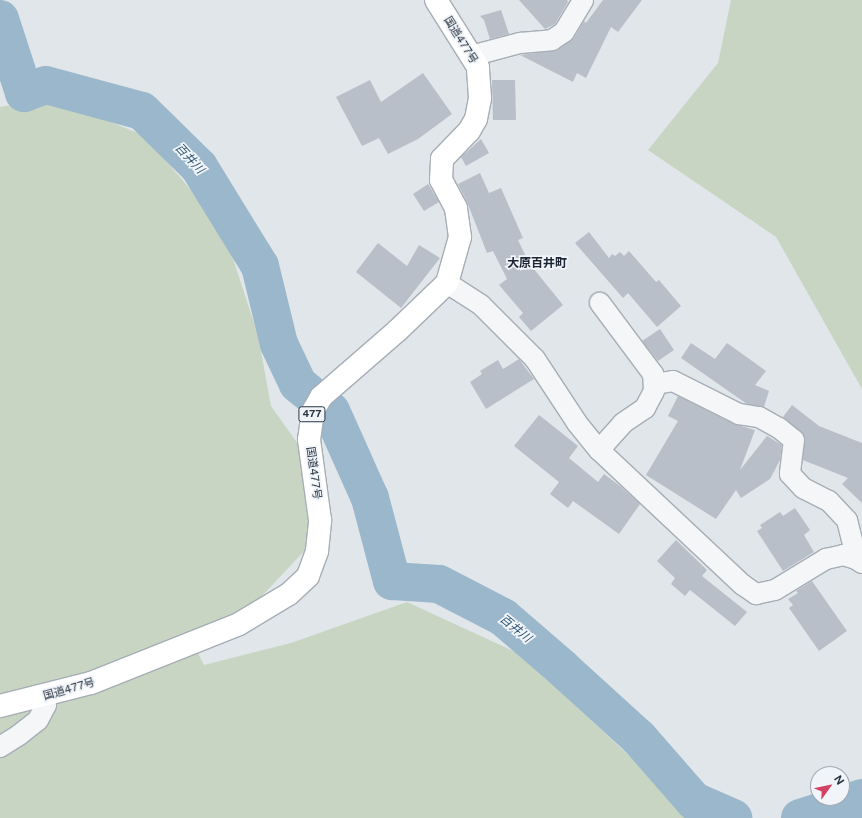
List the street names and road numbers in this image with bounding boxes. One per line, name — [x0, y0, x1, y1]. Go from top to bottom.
street label: 国道477号 — [441, 14, 481, 66]
road number: 477 — [298, 406, 326, 422]
street label: 国道477号 — [304, 446, 324, 500]
street label: 国道477号 — [42, 675, 96, 703]

